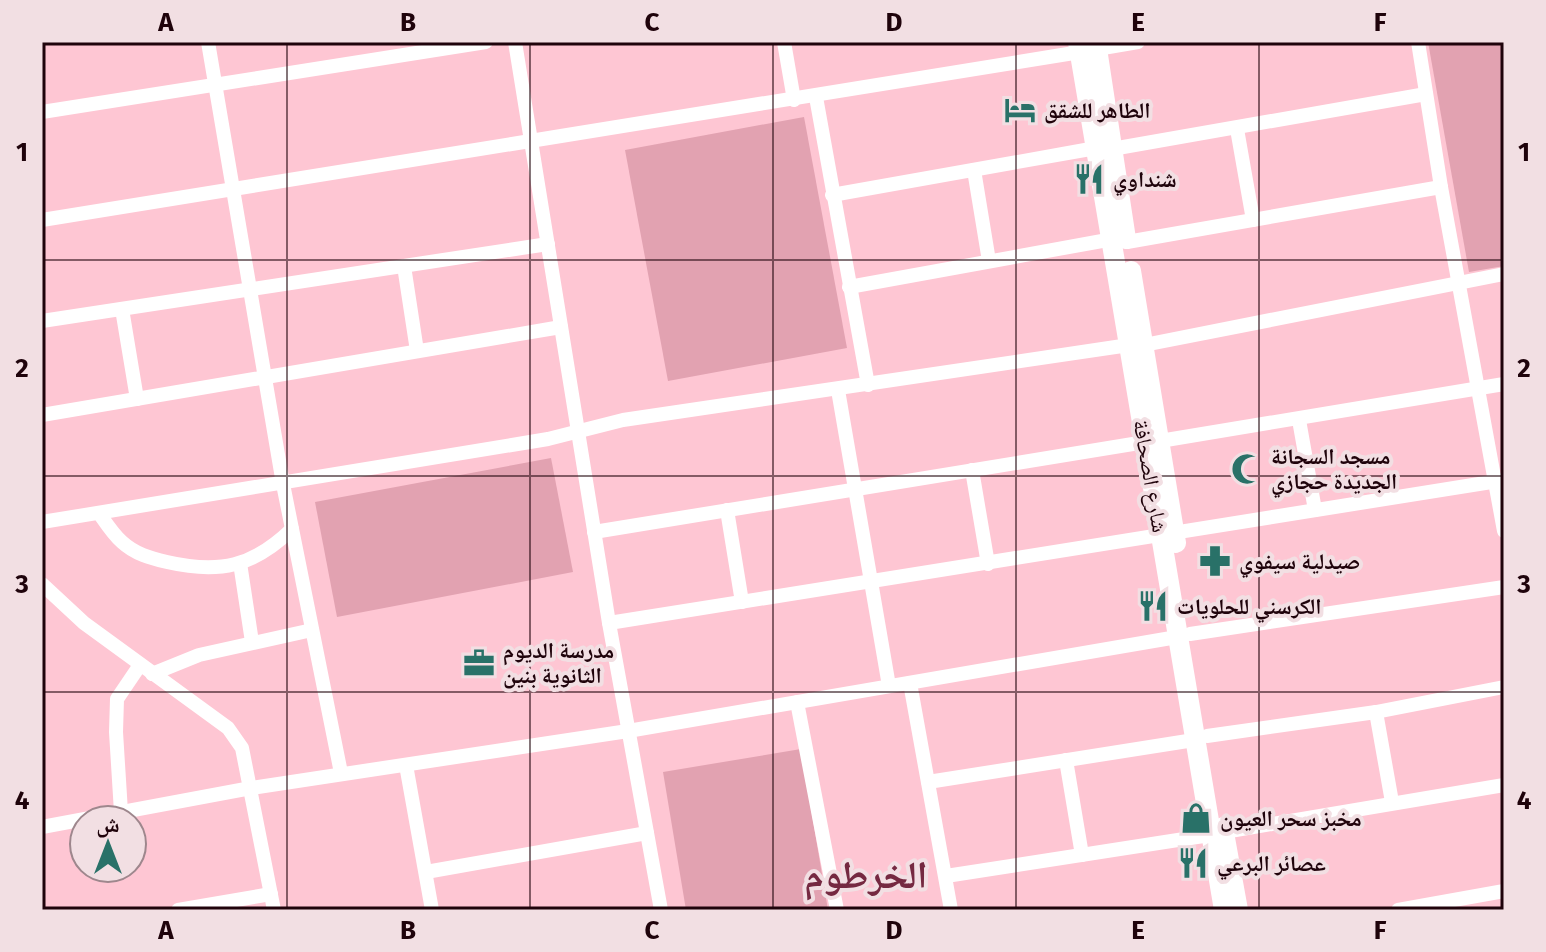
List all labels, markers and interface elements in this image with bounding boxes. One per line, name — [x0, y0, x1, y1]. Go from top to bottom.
text: A — [157, 7, 174, 38]
text: B — [400, 7, 416, 38]
text: C — [645, 7, 660, 38]
text: D — [886, 7, 903, 38]
text: E — [1131, 7, 1145, 38]
text: F — [1374, 7, 1387, 38]
hotel icon: الطاهر للشقق — [1003, 93, 1037, 127]
place label: الطاهر للشقق — [1044, 97, 1151, 124]
text: 1 — [16, 137, 28, 168]
text: 1 — [1518, 137, 1530, 168]
restaurant icon: شنداوي — [1072, 162, 1106, 196]
place label: شنداوي — [1113, 166, 1177, 196]
text: 2 — [15, 353, 29, 384]
text: 2 — [1517, 353, 1531, 384]
street label: شارع الصحافة — [1127, 418, 1174, 535]
place label: مسجد السجانة الجديدة حجازي — [1271, 443, 1397, 498]
mosque icon: مسجد السجانة الجديدة حجازي — [1230, 452, 1264, 486]
pharmacy icon: صيدلية سيفوي — [1198, 544, 1232, 578]
place label: صيدلية سيفوي — [1239, 548, 1360, 578]
text: 3 — [14, 569, 29, 600]
text: 3 — [1516, 569, 1531, 600]
restaurant icon: الكرسني للحلويات — [1136, 589, 1170, 623]
place label: الكرسني للحلويات — [1177, 593, 1322, 623]
place label: مدرسة الديوم الثانوية بنين — [503, 637, 614, 689]
office icon: مدرسة الديوم الثانوية بنين — [462, 646, 496, 680]
text: 4 — [15, 785, 30, 816]
text: 4 — [1517, 785, 1532, 816]
shop icon: مخبز سحر العيون — [1179, 801, 1213, 835]
north arrow — [68, 804, 148, 884]
place label: مخبز سحر العيون — [1220, 805, 1362, 832]
text: ش — [96, 811, 120, 838]
restaurant icon: عصائر البرعي — [1176, 846, 1210, 880]
place label: عصائر البرعي — [1217, 850, 1326, 880]
district label: الخرطوم — [805, 852, 927, 901]
text: A — [157, 915, 174, 946]
text: B — [400, 915, 416, 946]
text: C — [645, 915, 660, 946]
text: D — [886, 915, 903, 946]
text: E — [1131, 915, 1145, 946]
text: F — [1374, 915, 1387, 946]

